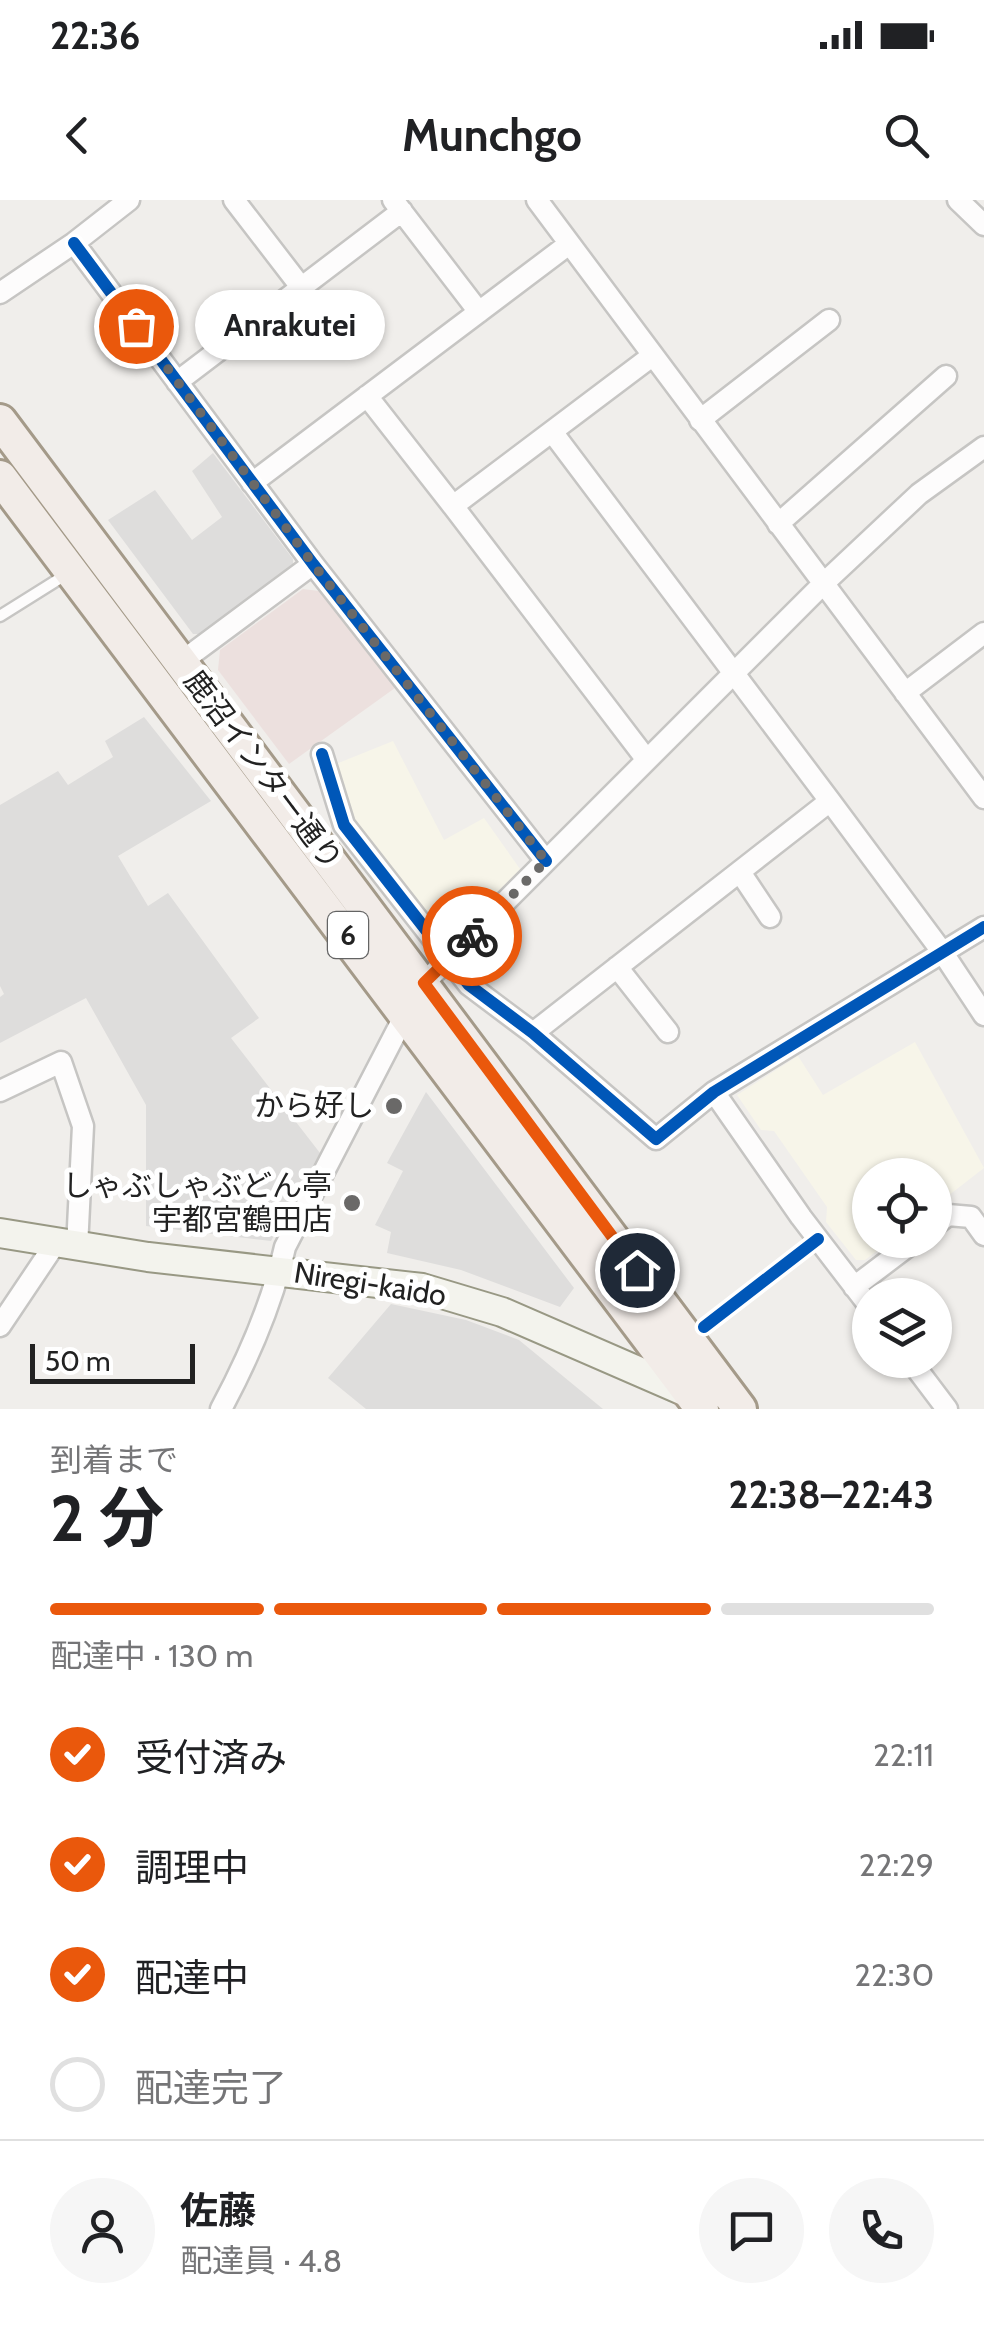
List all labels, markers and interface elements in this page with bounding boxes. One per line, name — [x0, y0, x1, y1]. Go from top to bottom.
text: 22:36 — [50, 12, 140, 59]
icon: back — [50, 108, 105, 163]
text: Munchgo — [402, 108, 582, 162]
icon: search — [879, 108, 934, 163]
pin — [94, 284, 179, 369]
callout: Anrakutei — [196, 291, 386, 361]
icon: bag — [109, 299, 164, 354]
text: Anrakutei — [224, 305, 356, 344]
street label: 鹿沼インター通り — [176, 663, 350, 877]
courier — [422, 886, 522, 986]
icon: bike — [445, 909, 500, 964]
road number: 6 — [328, 912, 368, 958]
place label: から好し — [254, 1087, 374, 1124]
marker: から好し — [383, 1095, 405, 1117]
map controls — [852, 1158, 952, 1378]
button: locate — [852, 1158, 952, 1258]
place label: しゃぶしゃぶどん亭 宇都宮鶴田店 — [62, 1167, 332, 1238]
marker: しゃぶしゃぶどん亭 宇都宮鶴田店 — [341, 1192, 363, 1214]
pin — [595, 1228, 680, 1313]
icon: home — [610, 1243, 665, 1298]
street label: Niregi-kaido — [291, 1253, 449, 1314]
button: layers — [852, 1278, 952, 1378]
scale bar — [30, 1339, 195, 1384]
text: 50 m — [45, 1344, 111, 1378]
text: 到着まで — [50, 1440, 178, 1479]
text: 22:38–22:43 — [729, 1471, 934, 1518]
text: 2 分 — [50, 1478, 164, 1557]
text: 配達中 · 130 m — [50, 1636, 253, 1675]
icon: check — [50, 1727, 105, 1782]
text: 受付済み — [135, 1734, 287, 1781]
text: 22:11 — [873, 1735, 934, 1774]
icon: check — [50, 1837, 105, 1892]
text: 調理中 — [135, 1844, 249, 1891]
text: 22:29 — [859, 1845, 934, 1884]
icon: check — [50, 1947, 105, 2002]
text: 配達中 — [135, 1954, 249, 2001]
text: 22:30 — [854, 1955, 934, 1994]
text: 配達完了 — [135, 2064, 287, 2111]
button: person — [50, 2178, 155, 2283]
button: chat — [699, 2178, 804, 2283]
button: phone — [829, 2178, 934, 2283]
text: 佐藤 — [180, 2187, 256, 2234]
text: 配達員 · 4.8 — [180, 2241, 342, 2280]

